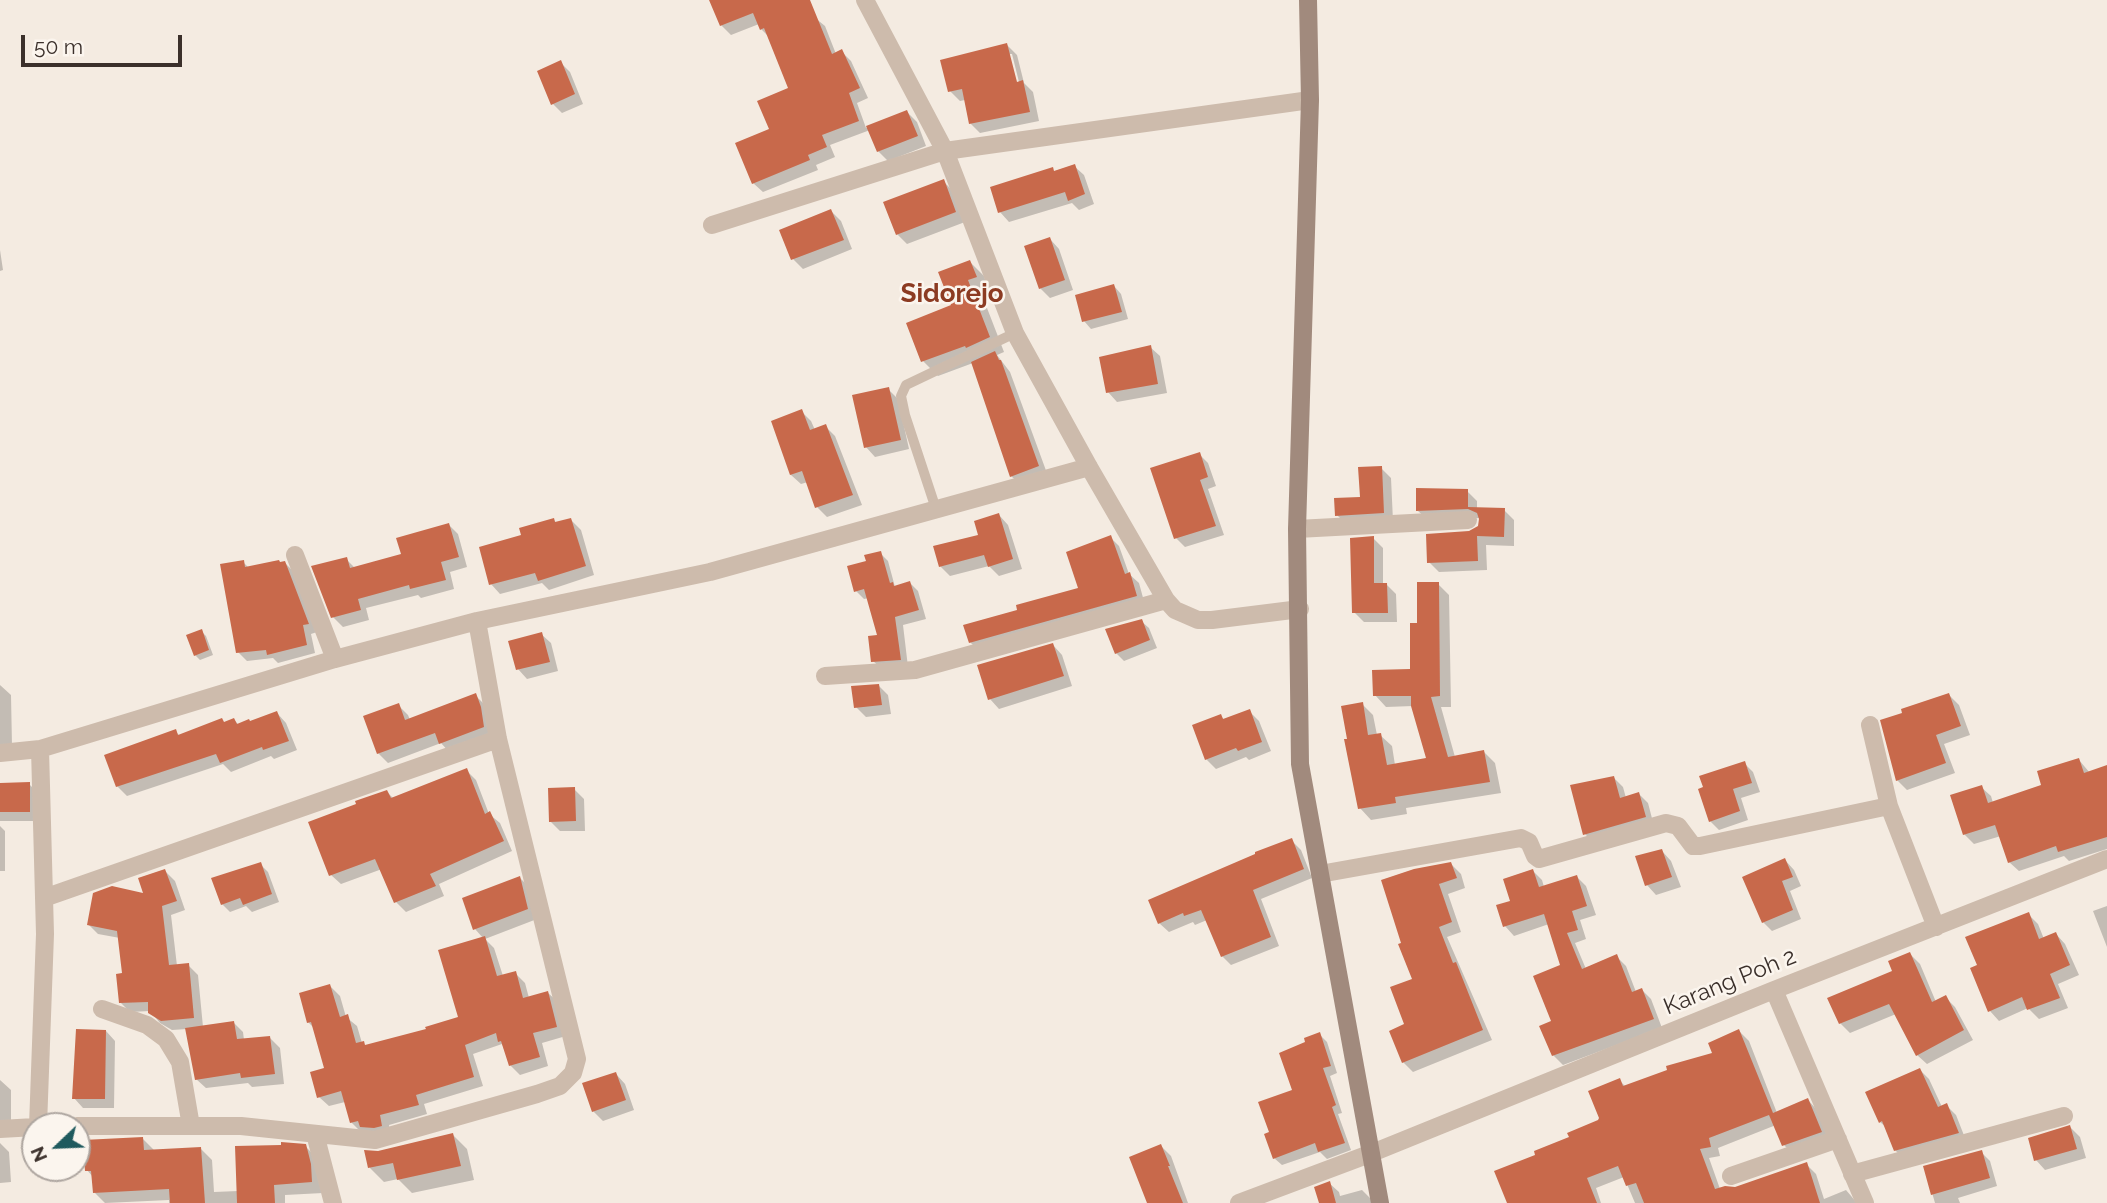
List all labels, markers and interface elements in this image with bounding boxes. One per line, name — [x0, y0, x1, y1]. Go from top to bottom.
scale bar — [24, 21, 186, 65]
text: 50 m — [34, 34, 83, 59]
district label: Sidorejo — [900, 278, 1004, 310]
street label: Karang Poh 2 — [1660, 943, 1800, 1021]
north arrow — [21, 1112, 91, 1182]
text: N — [26, 1143, 51, 1165]

